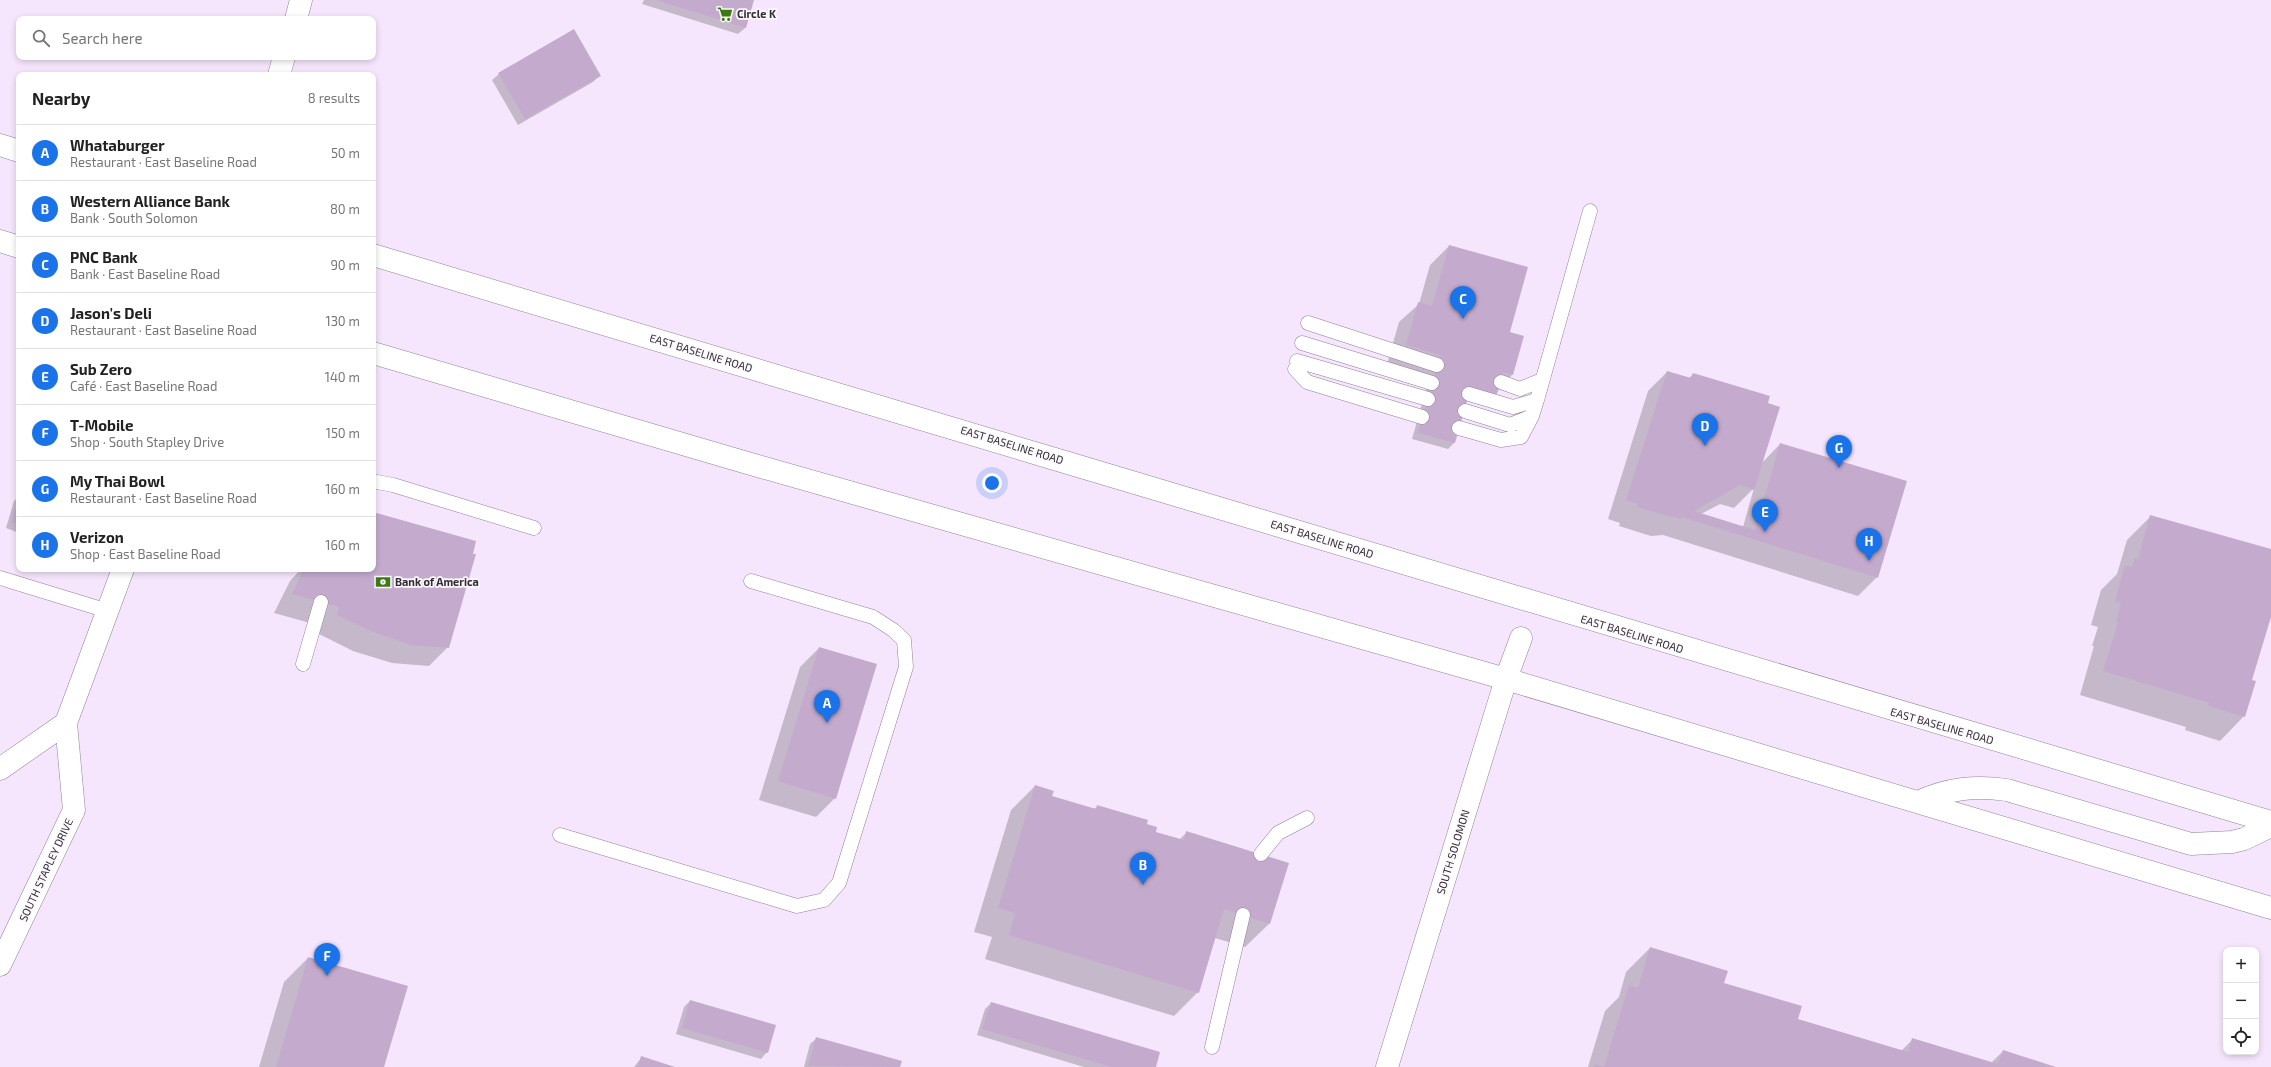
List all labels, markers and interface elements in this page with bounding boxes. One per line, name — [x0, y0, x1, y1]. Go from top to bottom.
supermarket icon: Circle K — [716, 5, 734, 23]
place label: Circle K — [737, 7, 776, 20]
search box — [16, 16, 376, 60]
icon: search — [30, 27, 52, 49]
text: Search here — [62, 29, 143, 47]
text: Nearby — [32, 88, 90, 108]
text: 8 results — [308, 90, 360, 106]
text: Whataburger — [70, 136, 165, 154]
text: A — [41, 145, 49, 161]
text: 50 m — [331, 145, 360, 161]
text: Restaurant · East Baseline Road — [70, 154, 257, 170]
text: Western Alliance Bank — [70, 192, 230, 210]
text: B — [41, 201, 49, 217]
text: 80 m — [330, 201, 360, 217]
text: Bank · South Solomon — [70, 210, 198, 226]
text: PNC Bank — [70, 248, 138, 266]
text: C — [41, 257, 49, 273]
text: 90 m — [330, 257, 360, 273]
text: Bank · East Baseline Road — [70, 266, 220, 282]
pin: C — [1450, 286, 1476, 319]
text: Jason's Deli — [70, 304, 152, 322]
text: D — [41, 313, 49, 329]
text: 130 m — [325, 313, 360, 329]
text: Restaurant · East Baseline Road — [70, 322, 257, 338]
street label: EAST BASELINE ROAD — [648, 331, 754, 374]
text: Sub Zero — [70, 360, 132, 378]
text: E — [41, 369, 49, 385]
text: 140 m — [325, 369, 360, 385]
text: Café · East Baseline Road — [70, 378, 217, 394]
pin: D — [1692, 413, 1718, 446]
text: T-Mobile — [70, 416, 133, 434]
street label: EAST BASELINE ROAD — [959, 423, 1065, 466]
text: F — [41, 425, 49, 441]
text: 150 m — [326, 425, 360, 441]
text: Shop · South Stapley Drive — [70, 434, 224, 450]
pin: G — [1826, 435, 1852, 468]
text: My Thai Bowl — [70, 472, 165, 490]
your location — [982, 473, 1002, 493]
text: G — [41, 481, 49, 497]
text: 160 m — [325, 481, 360, 497]
text: Restaurant · East Baseline Road — [70, 490, 257, 506]
pin: E — [1752, 499, 1778, 532]
street label: EAST BASELINE ROAD — [1269, 517, 1375, 560]
text: Verizon — [70, 528, 124, 546]
pin: H — [1856, 528, 1882, 561]
text: H — [41, 537, 49, 553]
text: 160 m — [325, 537, 360, 553]
text: Shop · East Baseline Road — [70, 546, 221, 562]
bank icon: Bank of America — [374, 573, 392, 591]
place label: Bank of America — [395, 575, 479, 588]
street label: EAST BASELINE ROAD — [1579, 612, 1685, 655]
pin: A — [814, 690, 840, 723]
street label: EAST BASELINE ROAD — [1889, 705, 1995, 747]
street label: SOUTH SOLOMON — [1433, 808, 1472, 896]
street label: SOUTH STAPLEY DRIVE — [16, 816, 75, 923]
pin: B — [1130, 852, 1156, 885]
pin: F — [314, 943, 340, 976]
map controls — [2223, 947, 2259, 1055]
button: + — [2223, 947, 2259, 983]
button: − — [2223, 983, 2259, 1019]
button: locate — [2223, 1019, 2259, 1055]

